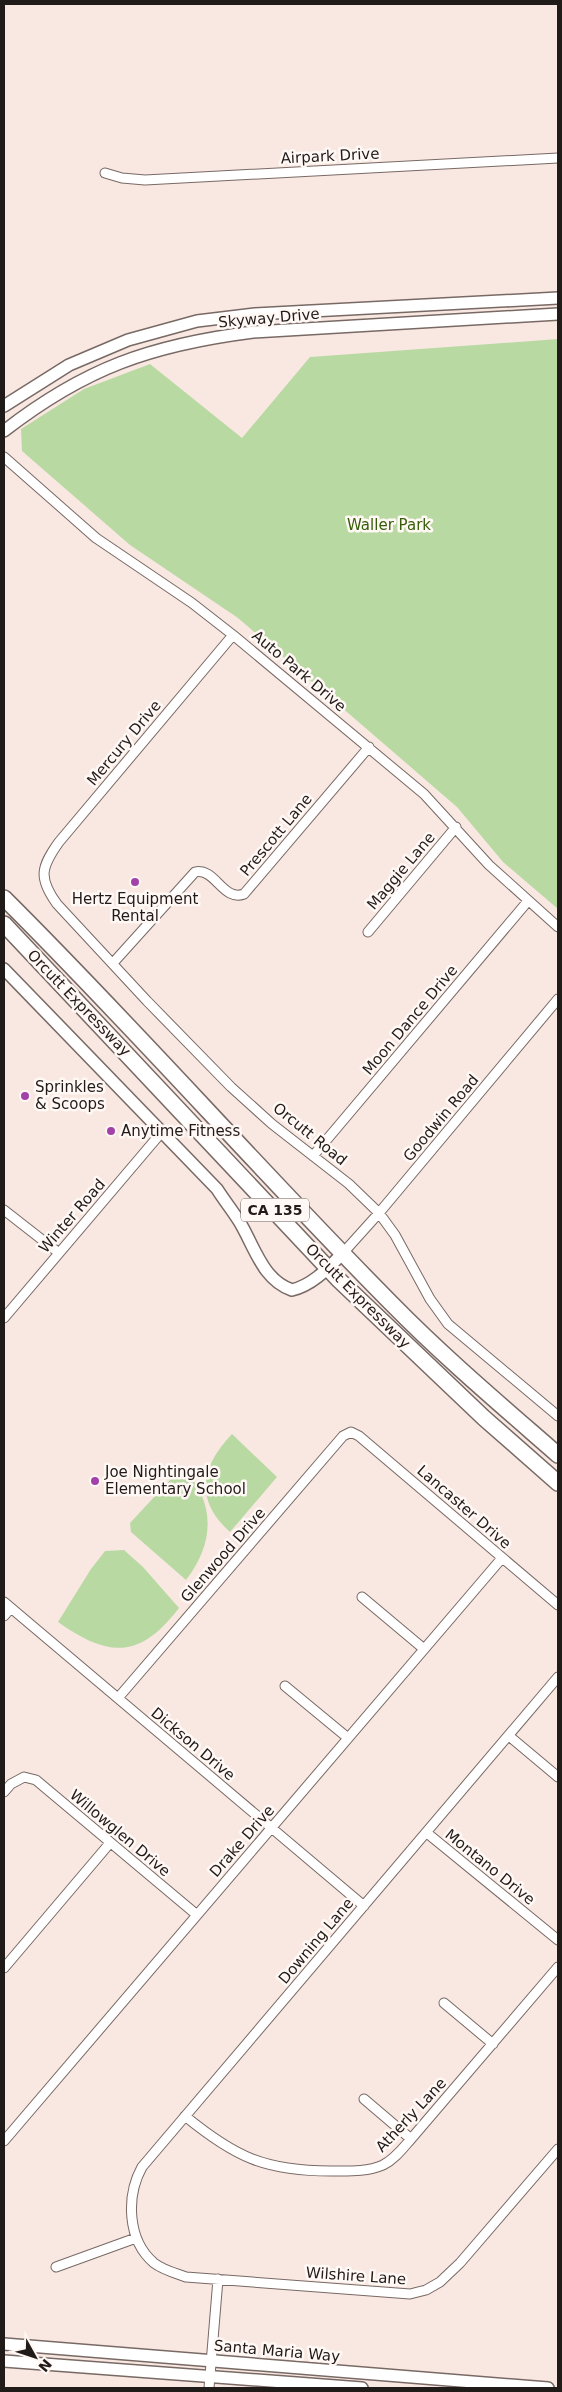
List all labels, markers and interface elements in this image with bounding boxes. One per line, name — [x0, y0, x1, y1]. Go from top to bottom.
street label: Airpark Drive — [280, 144, 380, 168]
street label: Skyway Drive — [218, 305, 320, 331]
park label: Waller Park — [347, 516, 431, 534]
street label: Auto Park Drive — [248, 627, 350, 715]
street label: Mercury Drive — [83, 697, 165, 789]
street label: Prescott Lane — [236, 790, 316, 880]
street label: Maggie Lane — [363, 829, 439, 913]
marker: Hertz Equipment Rental — [129, 876, 141, 888]
place label: Hertz Equipment Rental — [72, 890, 198, 925]
street label: Orcutt Expressway — [24, 946, 134, 1060]
street label: Moon Dance Drive — [359, 961, 461, 1079]
street label: Goodwin Road — [399, 1071, 483, 1165]
place label: Sprinkles & Scoops — [35, 1078, 105, 1113]
marker: Sprinkles & Scoops — [19, 1090, 31, 1102]
street label: Orcutt Road — [270, 1099, 350, 1169]
place label: Anytime Fitness — [121, 1122, 240, 1140]
marker: Anytime Fitness — [105, 1125, 117, 1137]
street label: Winter Road — [35, 1175, 109, 1257]
road number: CA 135 — [241, 1198, 309, 1222]
street label: Orcutt Expressway — [302, 1240, 414, 1352]
street label: Lancaster Drive — [413, 1461, 515, 1553]
place label: Joe Nightingale Elementary School — [104, 1463, 246, 1498]
marker: Joe Nightingale Elementary School — [89, 1475, 101, 1487]
street label: Glenwood Drive — [177, 1504, 269, 1606]
street label: Dickson Drive — [147, 1704, 239, 1784]
street label: Willowglen Drive — [66, 1786, 174, 1880]
street label: Drake Drive — [206, 1801, 278, 1881]
street label: Montano Drive — [442, 1825, 538, 1909]
street label: Downing Lane — [275, 1894, 357, 1988]
street label: Atherly Lane — [372, 2074, 450, 2156]
street label: Wilshire Lane — [305, 2264, 407, 2288]
north arrow — [10, 2332, 60, 2382]
street label: Santa Maria Way — [213, 2337, 341, 2365]
text: N — [35, 2356, 55, 2375]

